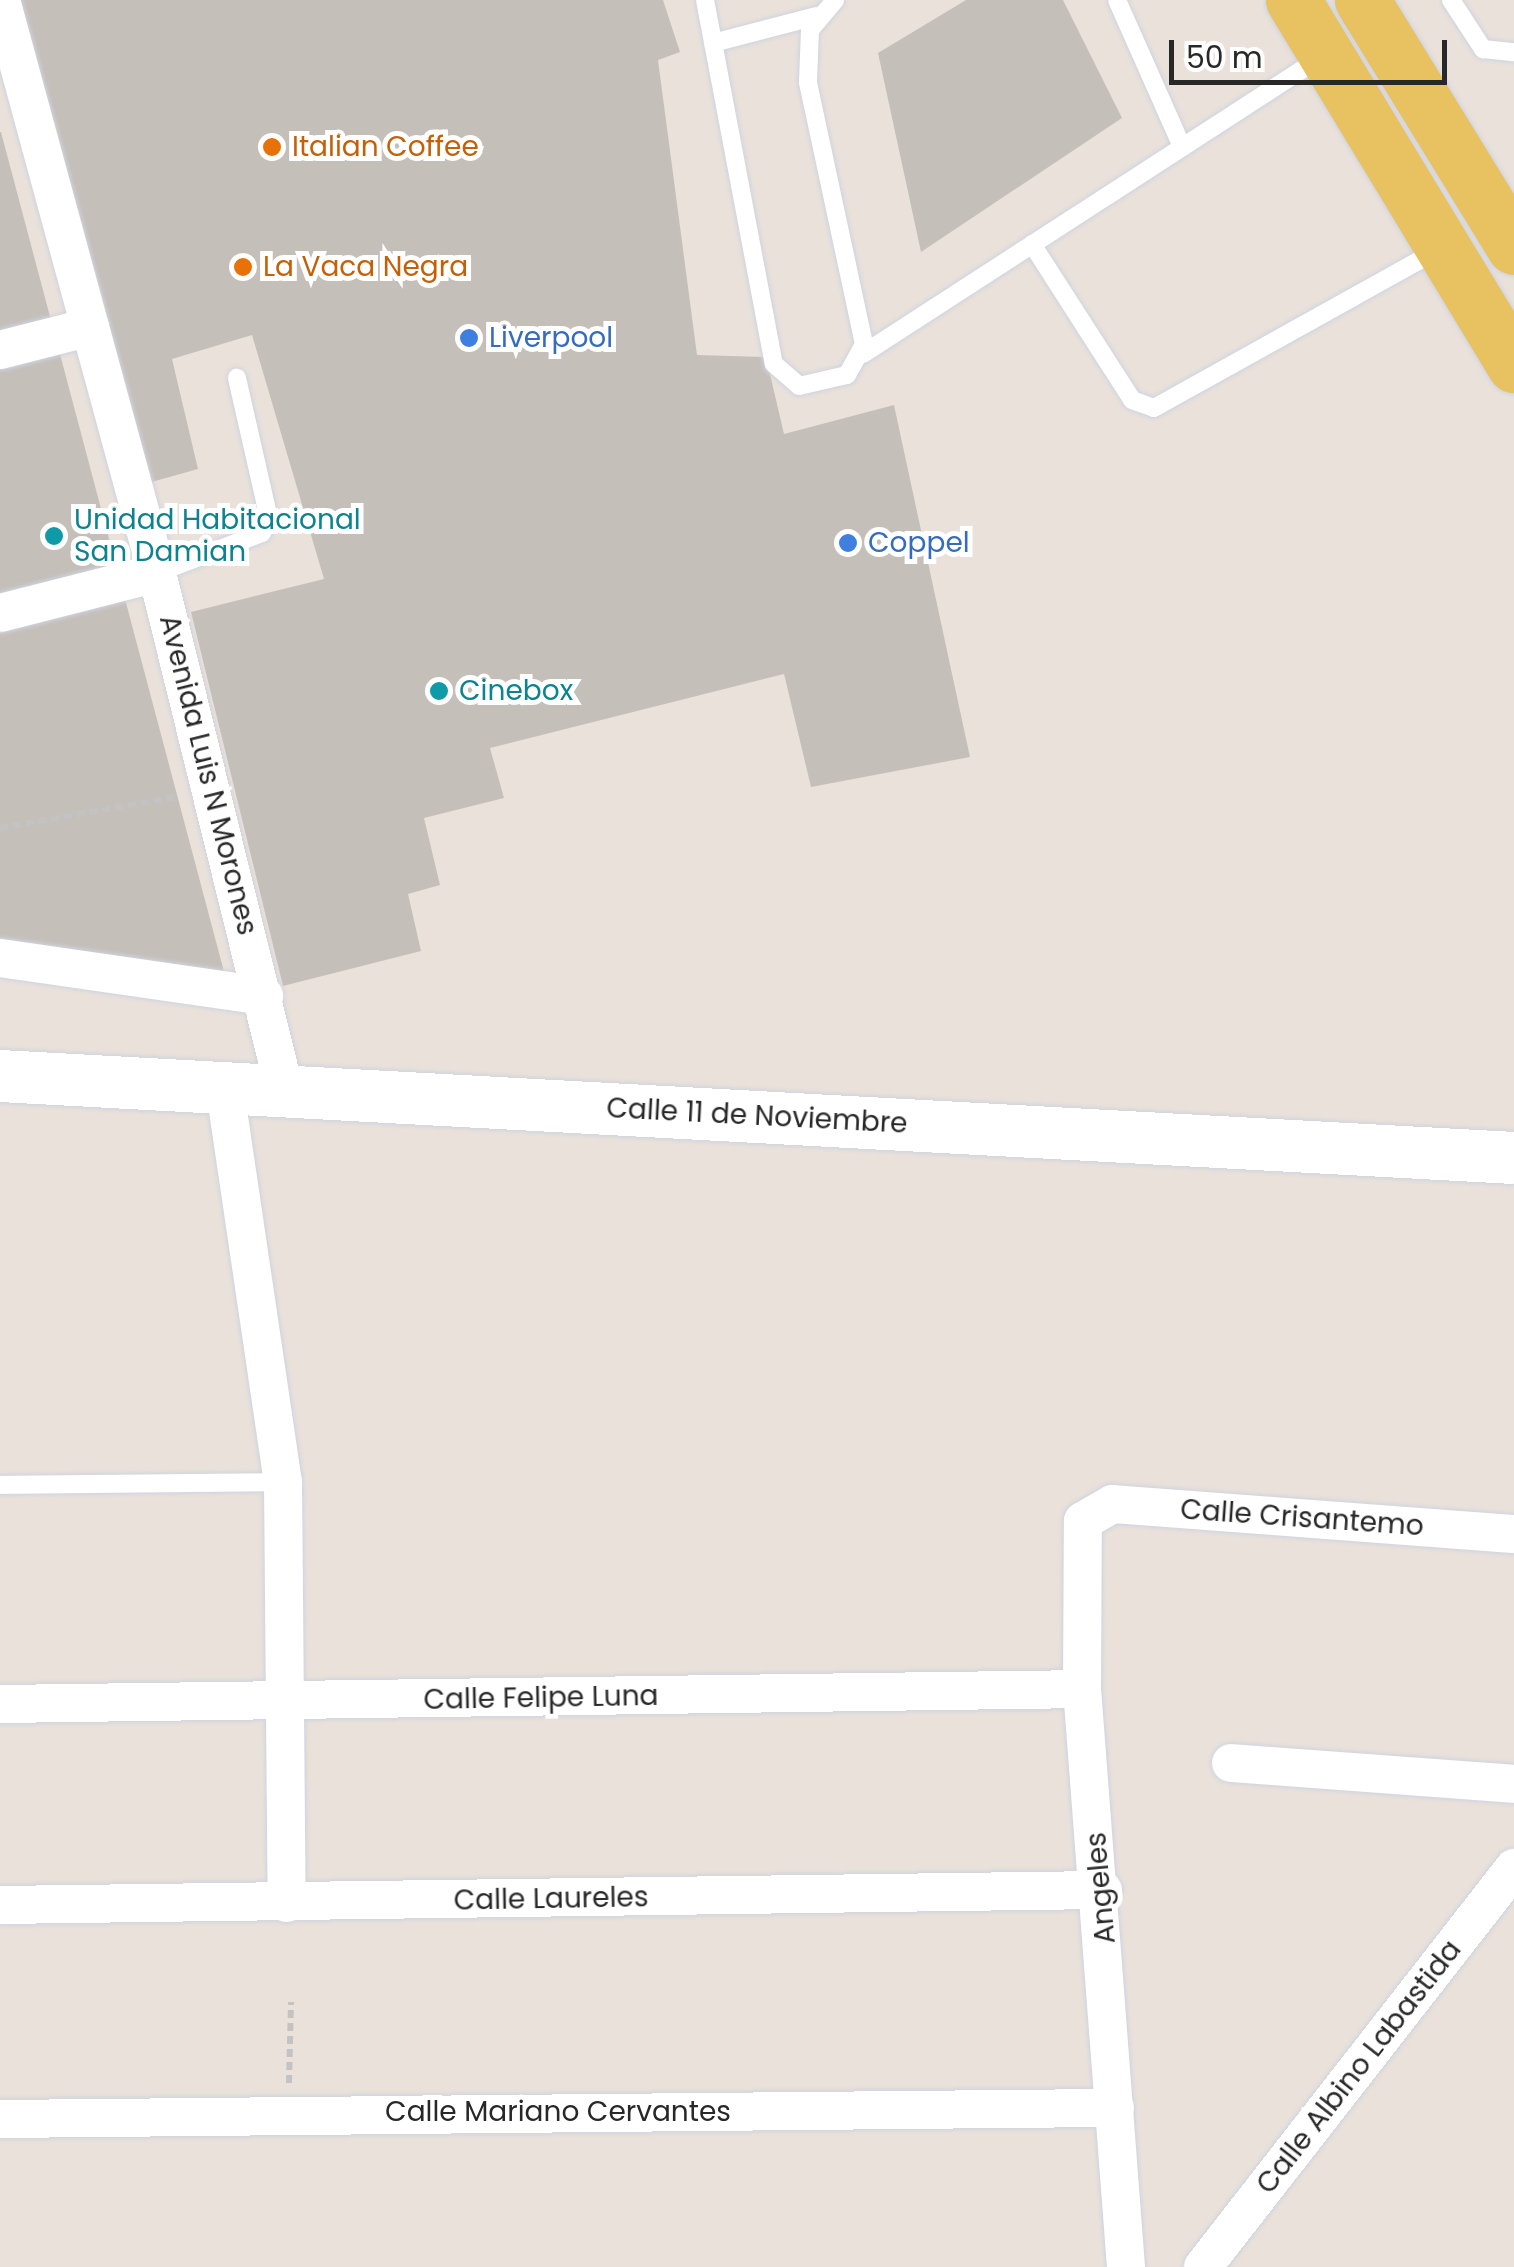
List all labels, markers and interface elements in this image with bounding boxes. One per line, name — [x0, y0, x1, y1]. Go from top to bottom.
scale bar — [1174, 20, 1452, 82]
text: 50 m — [1186, 36, 1263, 79]
place label: Italian Coffee — [292, 130, 479, 164]
marker: Italian Coffee — [261, 136, 283, 158]
place label: La Vaca Negra — [263, 250, 468, 284]
marker: La Vaca Negra — [232, 256, 254, 278]
place label: Liverpool — [489, 321, 613, 355]
marker: Liverpool — [458, 327, 480, 349]
place label: Unidad Habitacional San Damian — [74, 503, 361, 569]
marker: Unidad Habitacional San Damian — [43, 525, 65, 547]
place label: Coppel — [868, 526, 970, 560]
marker: Coppel — [837, 532, 859, 554]
street label: Avenida Luis N Morones — [152, 612, 264, 938]
place label: Cinebox — [459, 674, 573, 708]
marker: Cinebox — [428, 680, 450, 702]
street label: Calle 11 de Noviembre — [606, 1091, 908, 1141]
street label: Calle Crisantemo — [1179, 1493, 1425, 1543]
street label: Calle Felipe Luna — [423, 1679, 659, 1717]
street label: Angeles — [1079, 1831, 1123, 1945]
street label: Calle Laureles — [453, 1881, 649, 1917]
street label: Calle Albino Labastida — [1250, 1934, 1468, 2200]
street label: Calle Mariano Cervantes — [385, 2095, 731, 2129]

